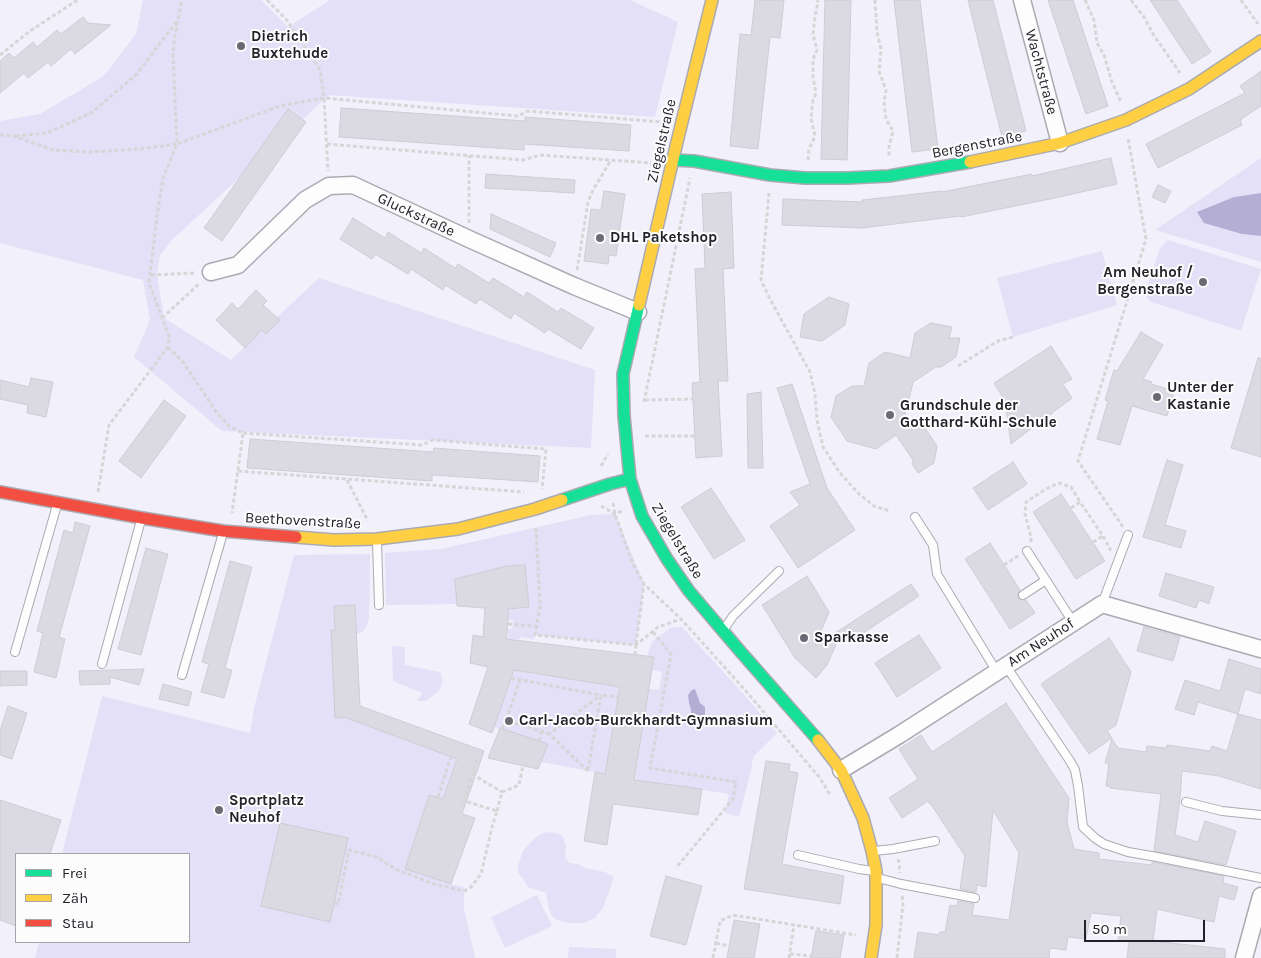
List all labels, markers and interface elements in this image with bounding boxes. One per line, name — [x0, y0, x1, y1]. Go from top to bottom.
street label: Wachtstraße — [1021, 27, 1061, 117]
place label: Dietrich Buxtehude — [251, 28, 328, 63]
marker: Dietrich Buxtehude — [235, 40, 247, 52]
street label: Ziegelstraße — [644, 97, 680, 185]
street label: Bergenstraße — [930, 127, 1024, 163]
street label: Gluckstraße — [374, 189, 458, 241]
place label: DHL Paketshop — [610, 229, 717, 247]
marker: DHL Paketshop — [594, 232, 606, 244]
place label: Am Neuhof / Bergenstraße — [1097, 264, 1193, 299]
marker: Am Neuhof / Bergenstraße — [1197, 276, 1209, 288]
place label: Unter der Kastanie — [1167, 379, 1233, 414]
marker: Unter der Kastanie — [1151, 391, 1163, 403]
place label: Grundschule der Gotthard-Kühl-Schule — [900, 397, 1057, 432]
marker: Grundschule der Gotthard-Kühl-Schule — [884, 409, 896, 421]
street label: Ziegelstraße — [647, 500, 707, 582]
street label: Beethovenstraße — [245, 509, 361, 533]
street label: Am Neuhof — [1004, 615, 1078, 671]
place label: Sparkasse — [814, 629, 889, 647]
marker: Sparkasse — [798, 632, 810, 644]
place label: Carl-Jacob-Burckhardt-Gymnasium — [519, 712, 773, 730]
marker: Carl-Jacob-Burckhardt-Gymnasium — [503, 715, 515, 727]
place label: Sportplatz Neuhof — [229, 792, 304, 827]
marker: Sportplatz Neuhof — [213, 804, 225, 816]
legend — [15, 853, 190, 943]
text: Frei — [62, 864, 87, 882]
text: Zäh — [62, 889, 88, 907]
scale bar — [1086, 910, 1207, 942]
text: Stau — [62, 914, 94, 932]
text: 50 m — [1092, 920, 1127, 938]

